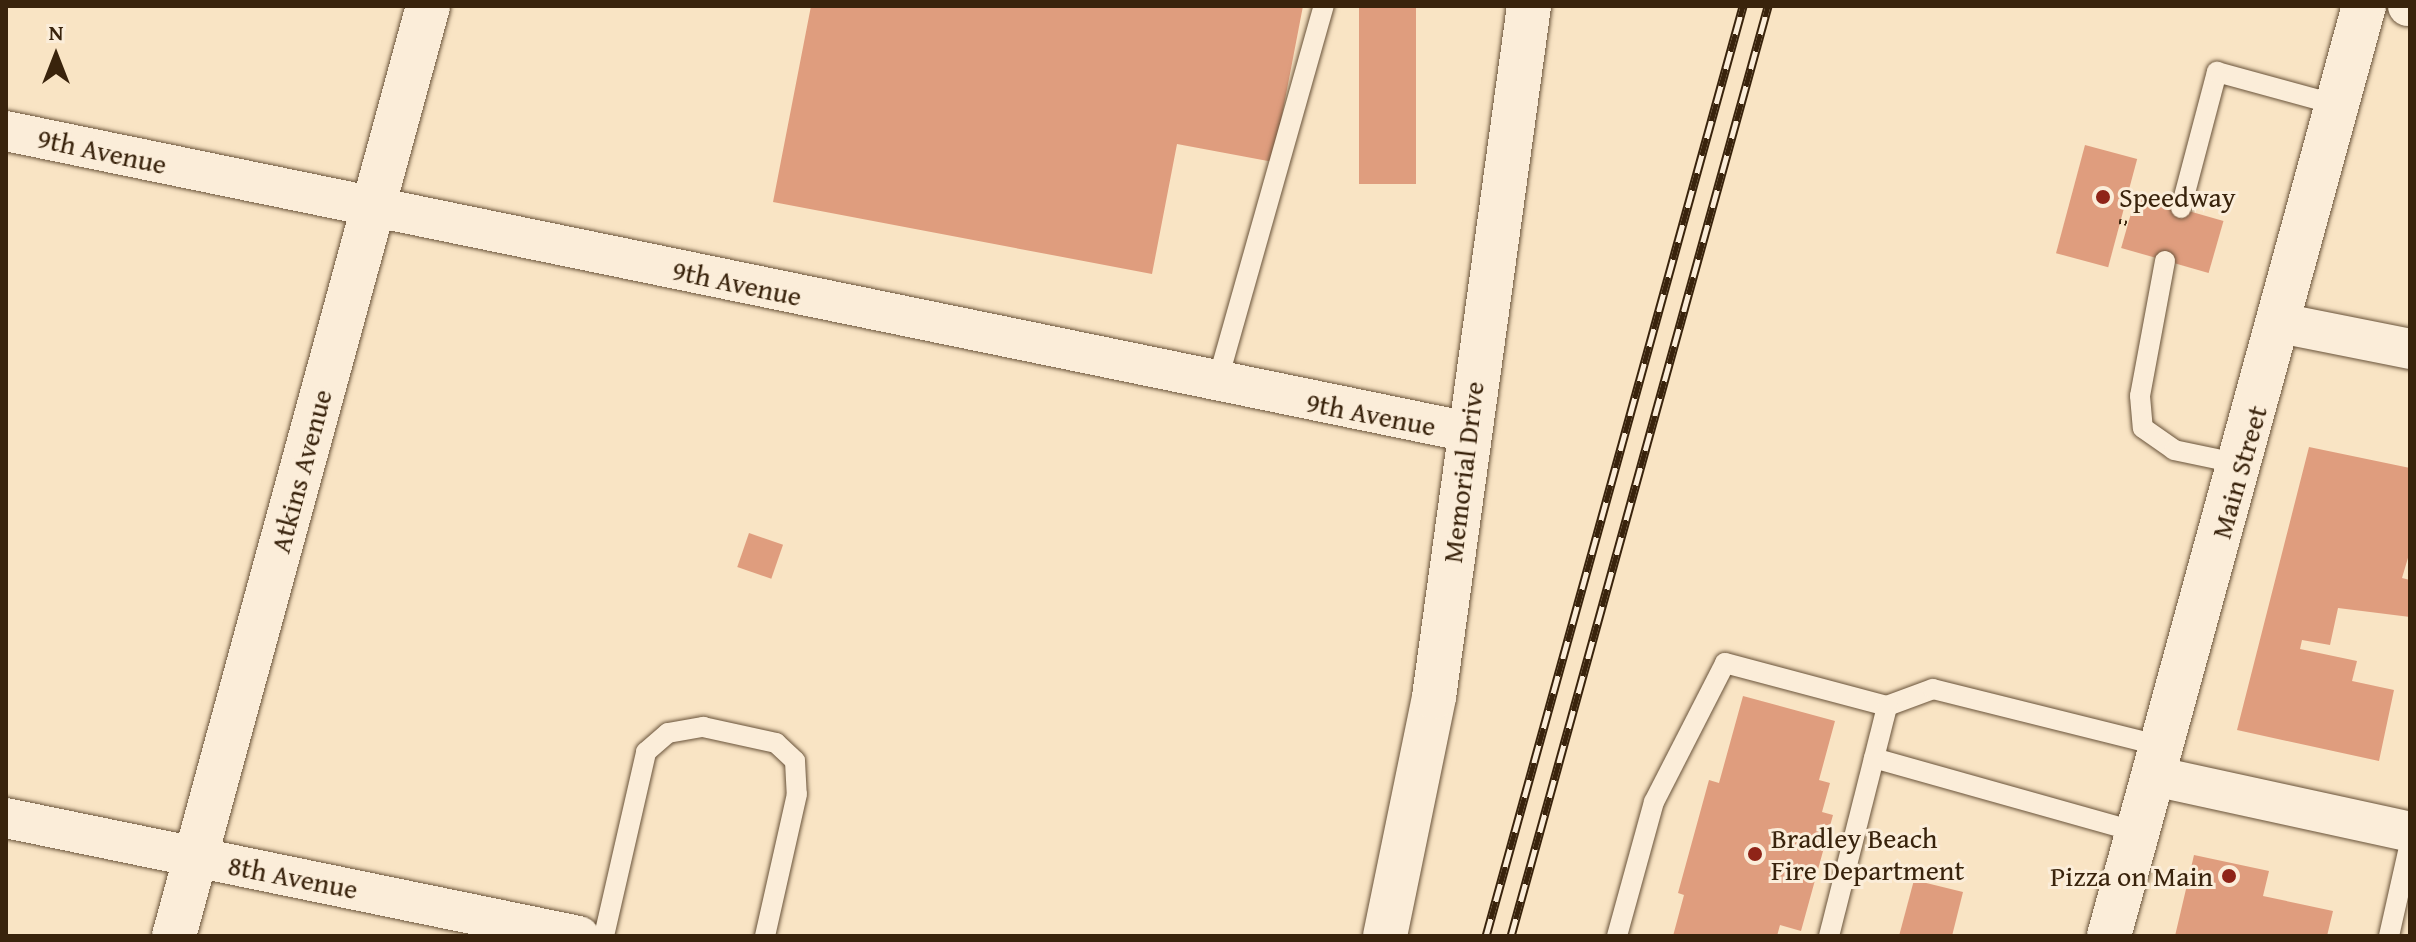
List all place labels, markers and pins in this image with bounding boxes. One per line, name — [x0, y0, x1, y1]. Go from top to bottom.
place label: Speedway — [2119, 180, 2236, 214]
marker: Speedway — [2094, 188, 2112, 206]
place label: Bradley Beach Fire Department — [1771, 821, 1964, 887]
marker: Bradley Beach Fire Department — [1746, 845, 1764, 863]
place label: Pizza on Main — [2050, 859, 2213, 893]
marker: Pizza on Main — [2220, 867, 2238, 885]

